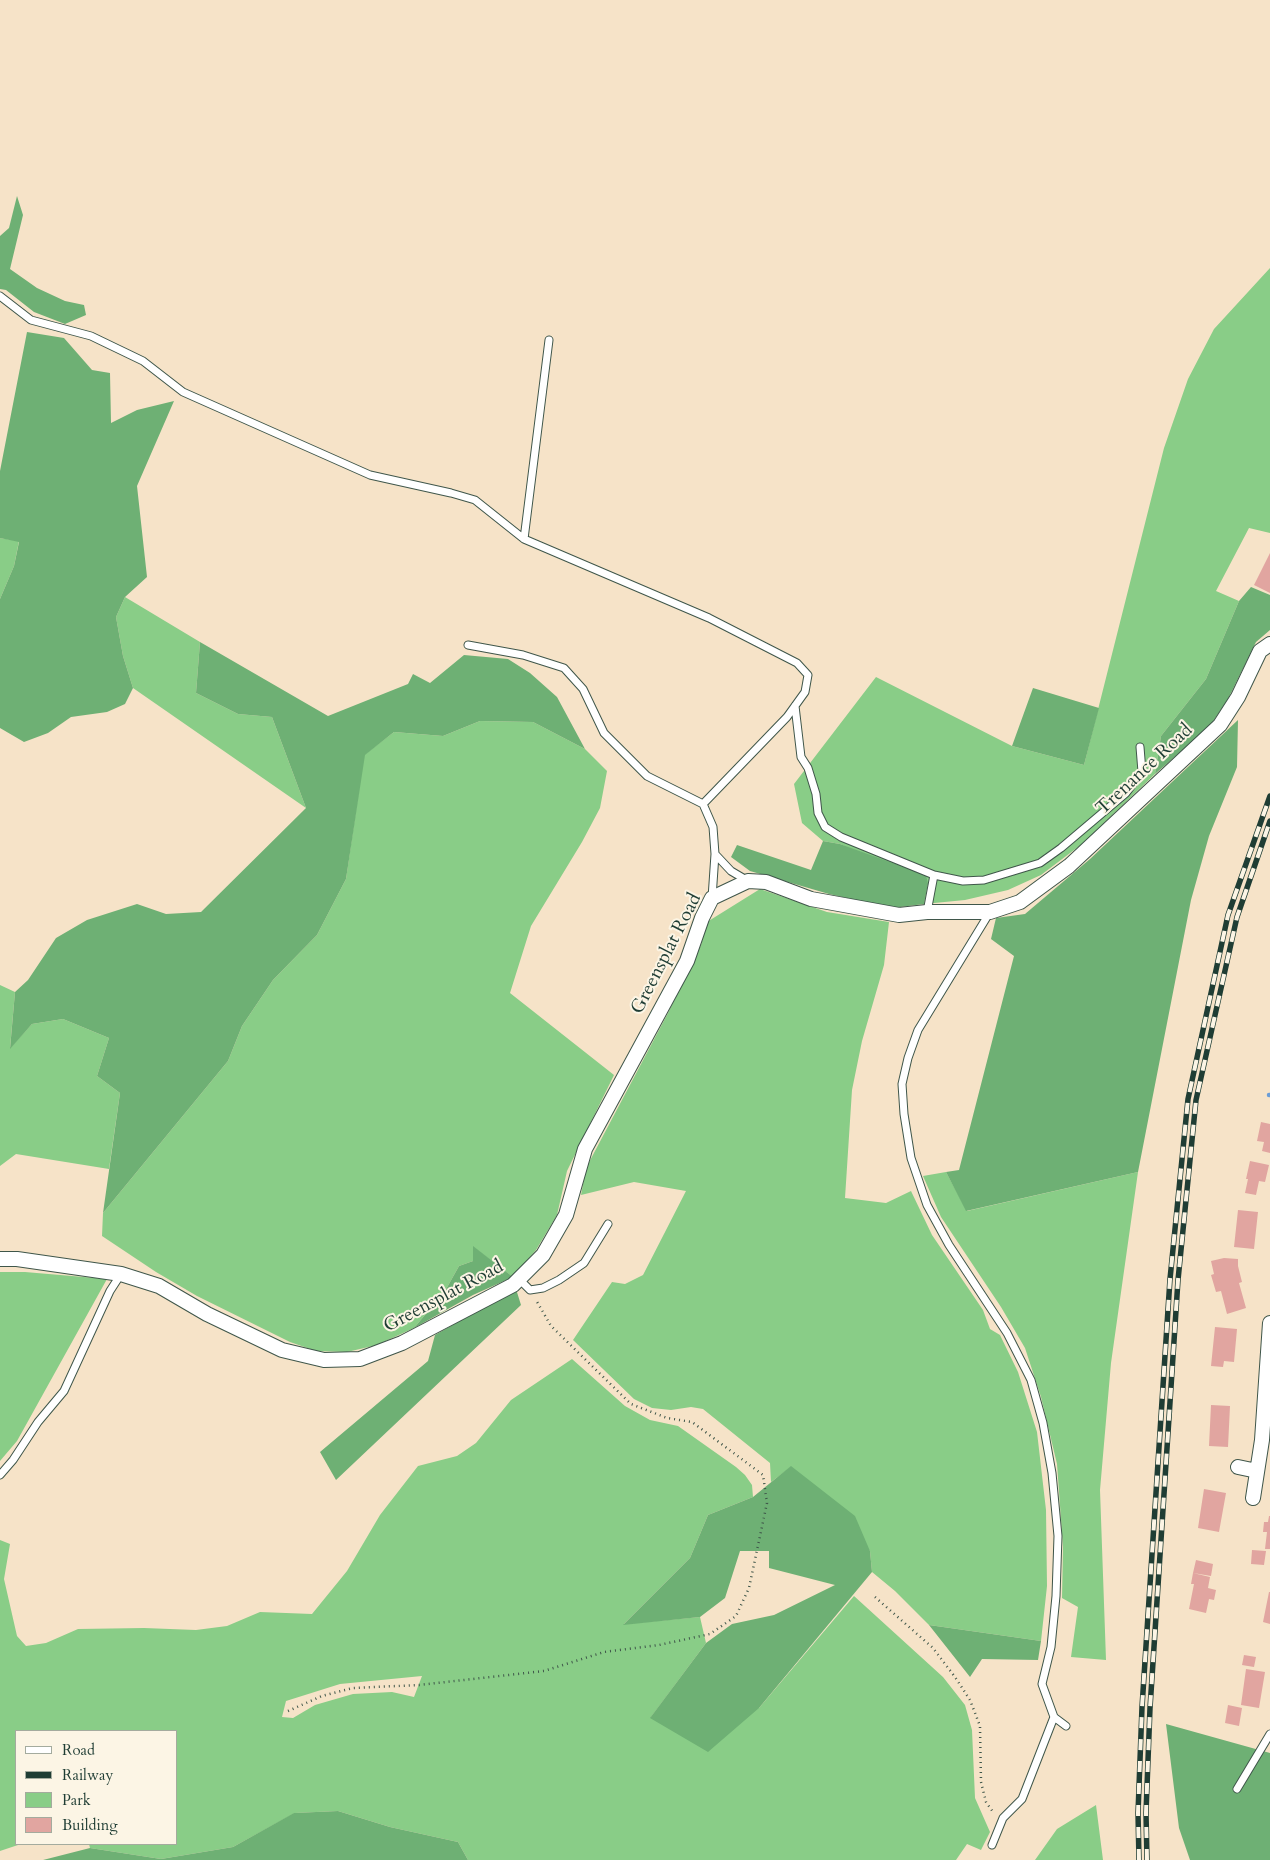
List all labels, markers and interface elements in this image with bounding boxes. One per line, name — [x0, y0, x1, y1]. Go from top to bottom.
street label: Trenance Road — [1092, 720, 1198, 820]
street label: Greensplat Road — [627, 890, 707, 1018]
street label: Greensplat Road — [380, 1256, 508, 1338]
legend — [15, 1730, 178, 1845]
text: Road — [62, 1740, 95, 1760]
text: Railway — [62, 1765, 113, 1785]
text: Park — [62, 1790, 91, 1810]
text: Building — [62, 1815, 118, 1835]

